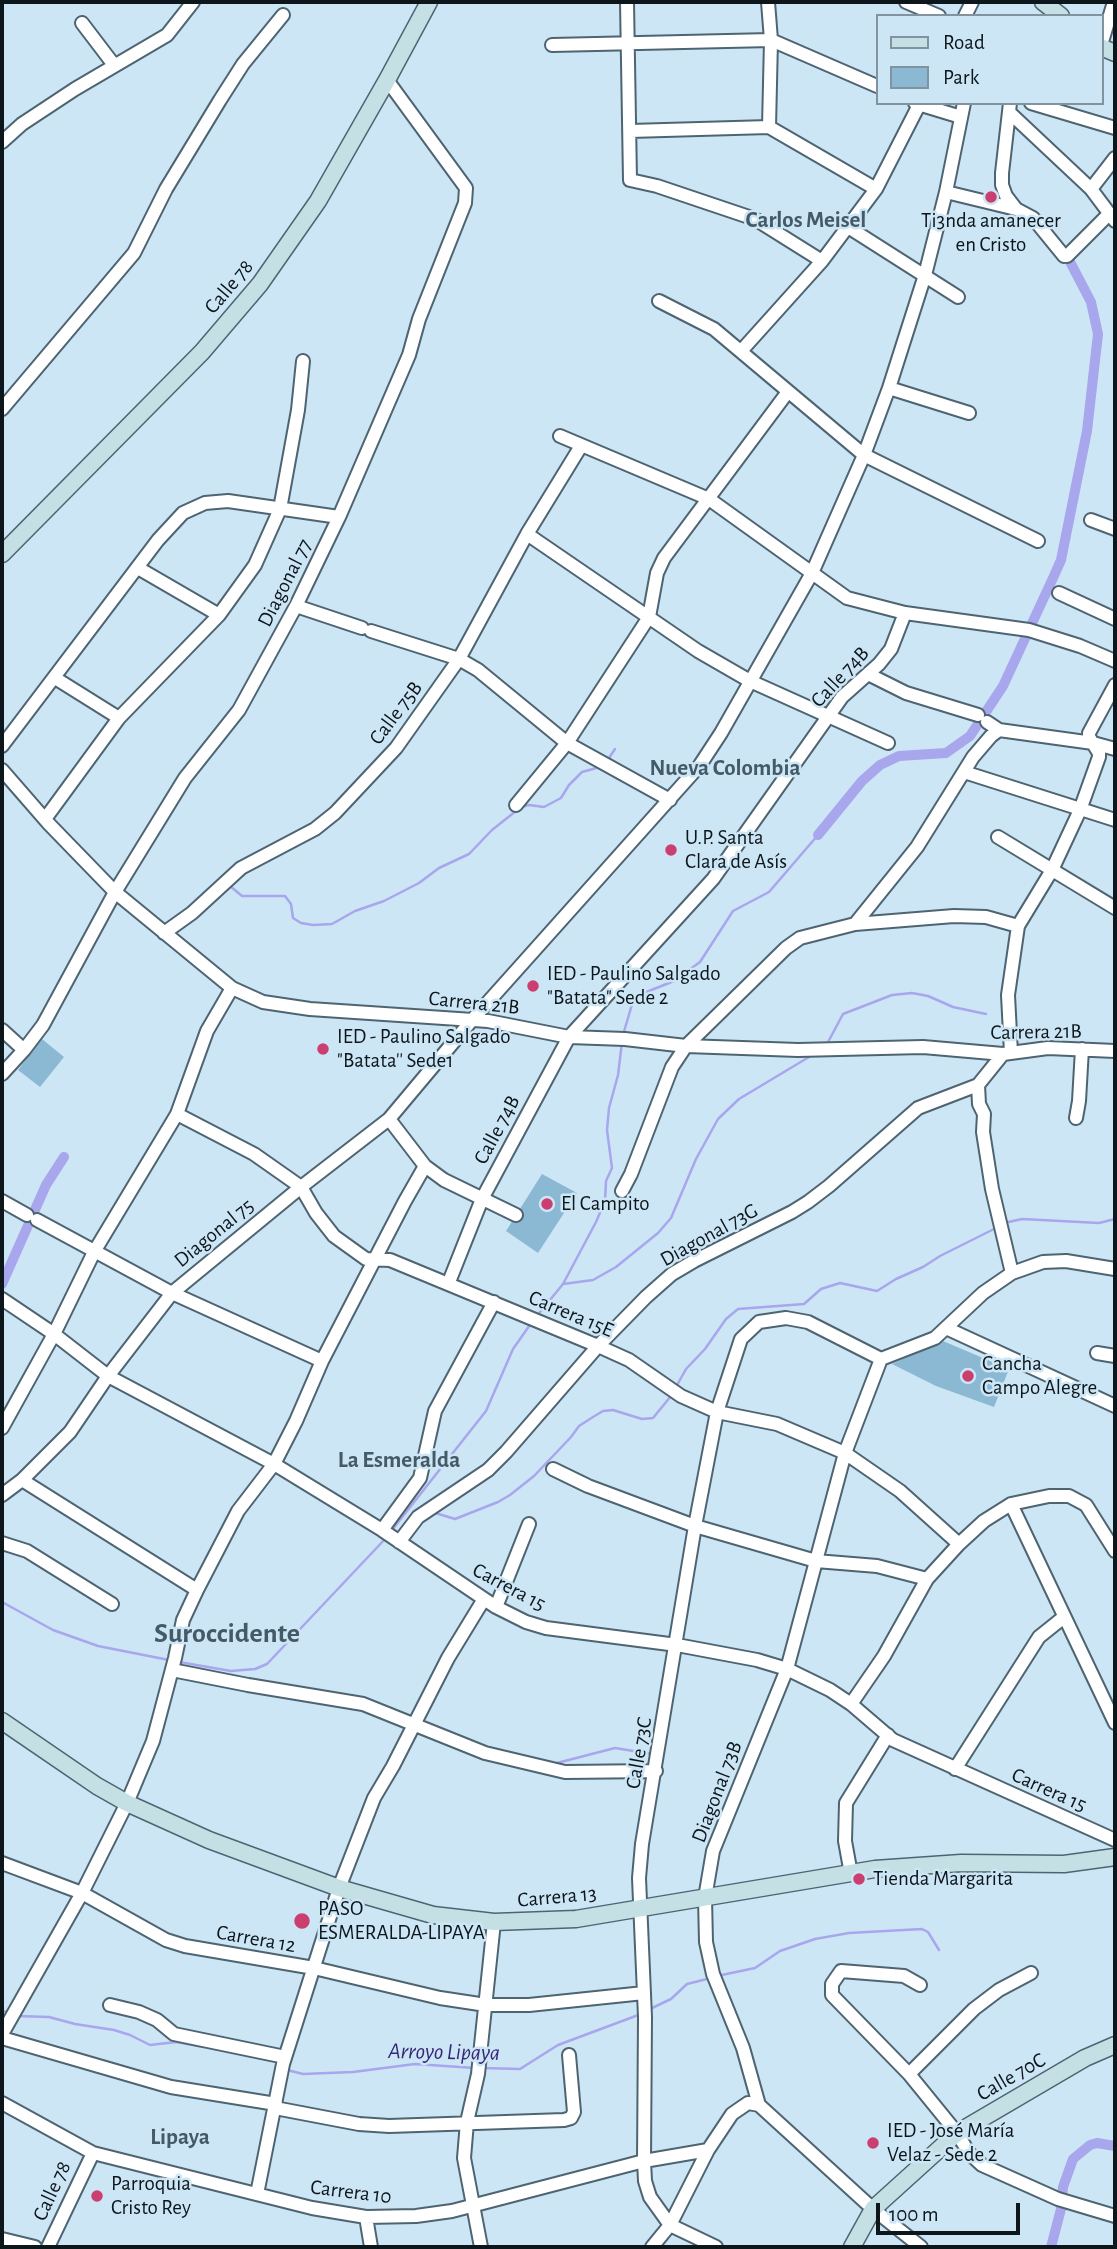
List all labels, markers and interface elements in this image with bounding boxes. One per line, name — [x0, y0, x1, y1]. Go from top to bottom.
legend — [876, 14, 1103, 105]
text: Road — [943, 32, 985, 53]
text: Park — [943, 67, 979, 88]
marker: Ti3nda amanecer en Cristo — [983, 189, 999, 205]
district label: Carlos Meisel — [746, 206, 866, 234]
place label: Ti3nda amanecer en Cristo — [921, 208, 1061, 258]
street label: Calle 78 — [199, 255, 259, 319]
street label: Diagonal 77 — [252, 535, 318, 631]
street label: Calle 74B — [805, 641, 875, 713]
street label: Calle 75B — [364, 676, 428, 750]
district label: Nueva Colombia — [650, 754, 800, 782]
place label: U.P. Santa Clara de Asís — [685, 825, 787, 875]
marker: U.P. Santa Clara de Asís — [663, 842, 679, 858]
place label: IED - Paulino Salgado "Batata" Sede 2 — [547, 961, 721, 1011]
marker: IED - Paulino Salgado "Batata" Sede 2 — [525, 978, 541, 994]
street label: Carrera 21B — [427, 986, 521, 1020]
street label: Carrera 21B — [990, 1019, 1082, 1045]
place label: IED - Paulino Salgado "Batata'' Sede1 — [337, 1024, 511, 1074]
marker: IED - Paulino Salgado "Batata'' Sede1 — [315, 1041, 331, 1057]
street label: Calle 74B — [468, 1091, 526, 1169]
place label: El Campito — [561, 1191, 649, 1217]
street label: Diagonal 75 — [169, 1193, 259, 1273]
marker: El Campito — [539, 1196, 555, 1212]
street label: Diagonal 73G — [656, 1198, 762, 1272]
street label: Carrera 15E — [525, 1285, 617, 1343]
place label: Cancha Campo Alegre — [982, 1351, 1097, 1401]
marker: Cancha Campo Alegre — [960, 1368, 976, 1384]
district label: La Esmeralda — [338, 1446, 460, 1474]
street label: Carrera 15 — [468, 1557, 550, 1617]
district label: Suroccidente — [154, 1617, 300, 1651]
street label: Calle 73C — [620, 1715, 658, 1791]
street label: Diagonal 73B — [686, 1738, 748, 1846]
street label: Carrera 15 — [1008, 1762, 1090, 1818]
place label: Tienda Margarita — [873, 1866, 1013, 1892]
marker: Tienda Margarita — [851, 1871, 867, 1887]
street label: Carrera 13 — [516, 1881, 598, 1913]
place label: PASO ESMERALDA-LIPAYA — [318, 1896, 485, 1946]
marker: PASO ESMERALDA-LIPAYA — [292, 1911, 312, 1931]
street label: Carrera 12 — [214, 1920, 298, 1958]
water label: Arroyo Lipaya — [388, 2037, 500, 2067]
street label: Calle 70C — [972, 2047, 1050, 2107]
place label: IED - José María Velaz - Sede 2 — [887, 2118, 1014, 2168]
district label: Lipaya — [150, 2123, 210, 2151]
marker: IED - José María Velaz - Sede 2 — [865, 2135, 881, 2151]
street label: Calle 78 — [27, 2157, 77, 2225]
place label: Parroquia Cristo Rey — [111, 2171, 191, 2221]
street label: Carrera 10 — [309, 2175, 393, 2209]
marker: Parroquia Cristo Rey — [89, 2188, 105, 2204]
scale bar — [879, 2190, 1023, 2234]
text: 100 m — [889, 2204, 939, 2225]

